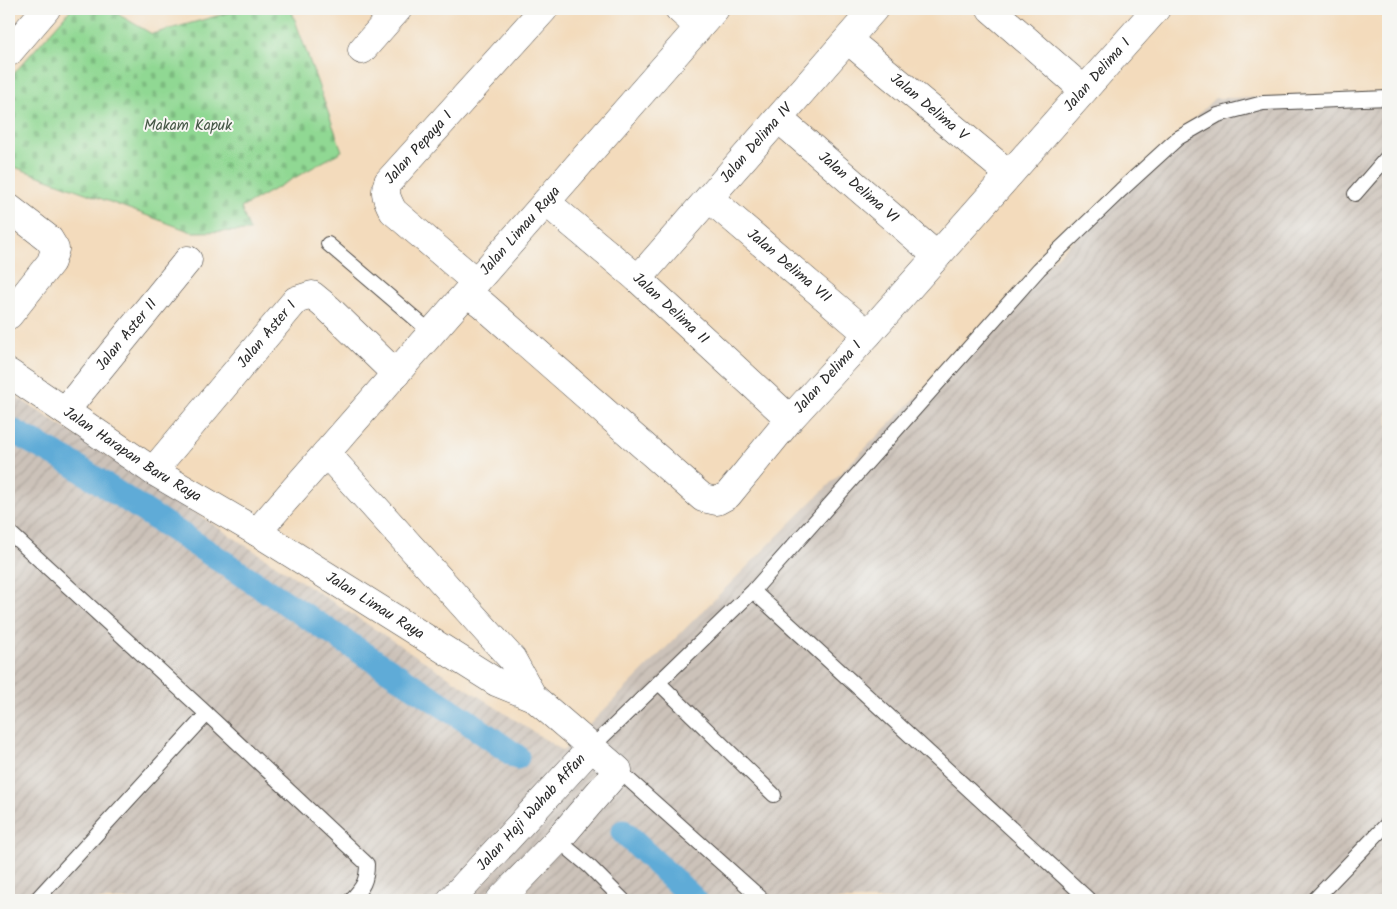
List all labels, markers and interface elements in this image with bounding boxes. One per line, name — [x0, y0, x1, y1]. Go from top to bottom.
street label: Jalan Delima I — [1058, 32, 1137, 117]
street label: Jalan Delima V — [884, 67, 974, 148]
street label: Jalan Delima IV — [714, 97, 799, 189]
street label: Jalan Pepaya I — [379, 105, 459, 190]
park label: Makam Kapuk — [144, 114, 233, 138]
street label: Jalan Delima VI — [813, 146, 904, 230]
street label: Jalan Limau Raya — [474, 181, 567, 281]
street label: Jalan Delima VII — [741, 223, 837, 310]
street label: Jalan Delima II — [627, 267, 714, 351]
street label: Jalan Aster II — [90, 293, 164, 376]
street label: Jalan Aster I — [232, 295, 303, 374]
street label: Jalan Delima I — [788, 335, 868, 420]
street label: Jalan Harapan Baru Raya — [58, 401, 206, 509]
street label: Jalan Limau Raya — [321, 566, 429, 646]
street label: Jalan Haji Wahab Affan — [471, 748, 592, 877]

